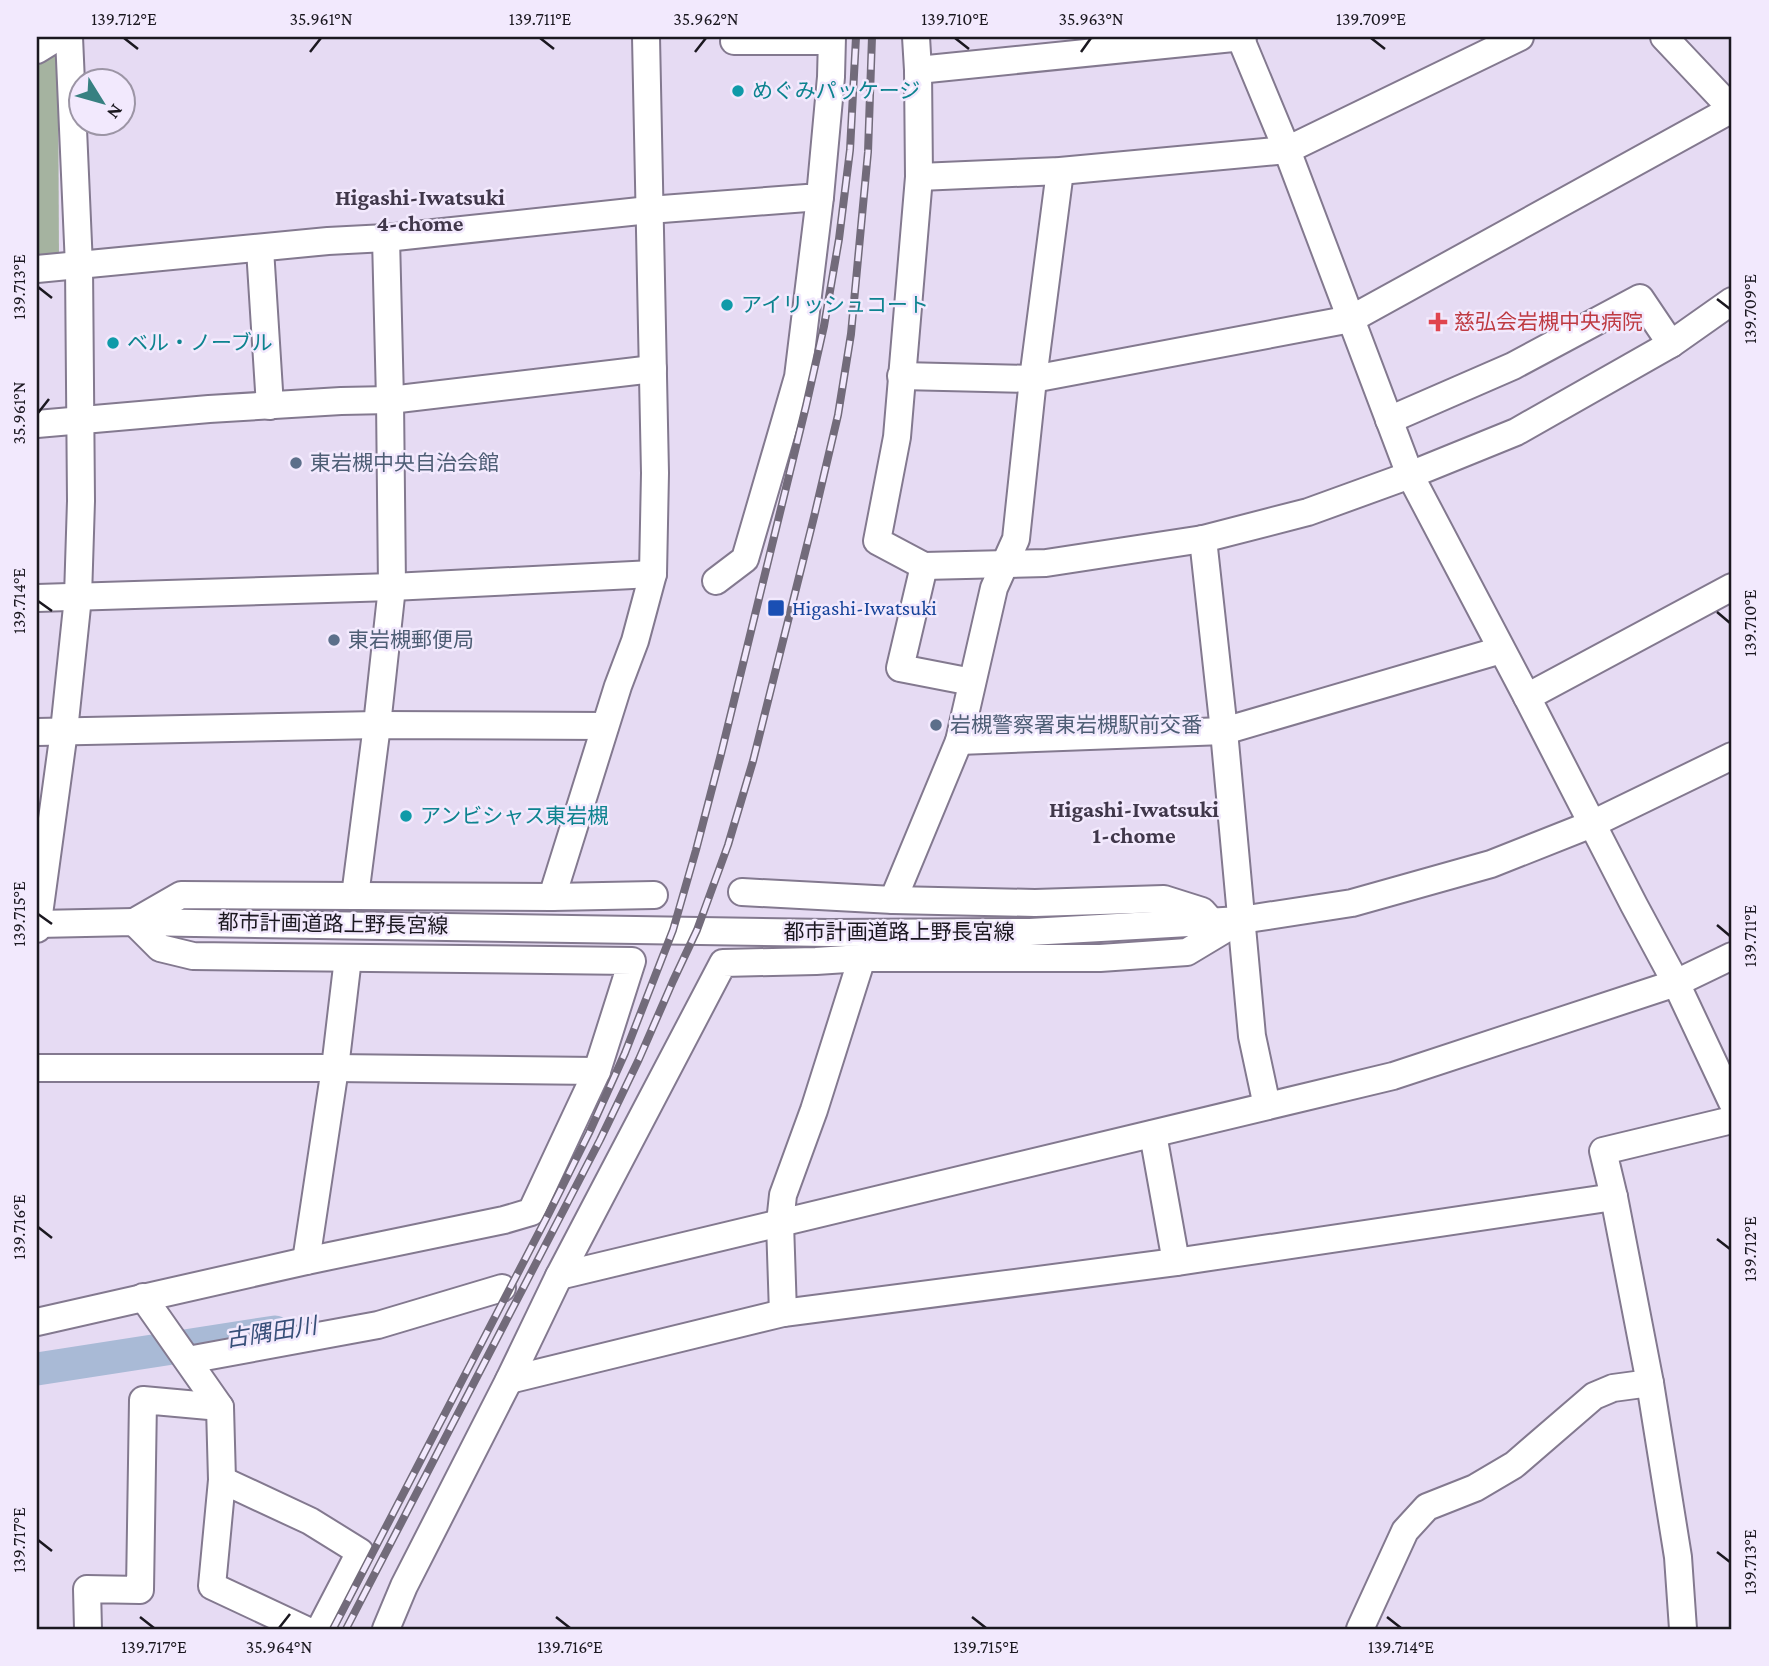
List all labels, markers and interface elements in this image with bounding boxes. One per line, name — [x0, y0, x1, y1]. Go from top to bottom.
text: 139.712°E — [91, 9, 157, 29]
text: 35.961°N — [290, 9, 353, 29]
text: 139.711°E — [509, 9, 572, 29]
text: 35.962°N — [673, 9, 739, 29]
text: 139.710°E — [921, 9, 989, 29]
text: 35.963°N — [1058, 9, 1124, 29]
text: 139.709°E — [1336, 9, 1406, 29]
north arrow — [66, 66, 136, 136]
place label: めぐみパッケージ — [752, 79, 920, 103]
marker: めぐみパッケージ — [730, 83, 746, 99]
text: N — [103, 100, 127, 123]
district label: Higashi-Iwatsuki 4-chome — [335, 184, 505, 236]
text: 139.713°E — [9, 254, 29, 320]
text: 139.709°E — [1740, 274, 1760, 344]
place label: アイリッシュコート — [741, 293, 929, 317]
marker: アイリッシュコート — [719, 297, 735, 313]
place label: 慈弘会岩槻中央病院 — [1454, 310, 1643, 334]
marker: 慈弘会岩槻中央病院 — [1428, 312, 1448, 332]
place label: ベル・ノーブル — [127, 331, 273, 355]
marker: ベル・ノーブル — [105, 335, 121, 351]
text: 35.961°N — [9, 381, 29, 444]
place label: 東岩槻中央自治会館 — [310, 451, 499, 475]
marker: 東岩槻中央自治会館 — [288, 455, 304, 471]
text: 139.714°E — [9, 568, 29, 634]
text: 139.710°E — [1740, 589, 1760, 657]
place label: Higashi-Iwatsuki — [792, 596, 937, 620]
marker: Higashi-Iwatsuki — [766, 598, 786, 618]
place label: 東岩槻郵便局 — [348, 628, 474, 652]
marker: 東岩槻郵便局 — [326, 632, 342, 648]
place label: 岩槻警察署東岩槻駅前交番 — [950, 713, 1202, 737]
marker: 岩槻警察署東岩槻駅前交番 — [928, 717, 944, 733]
district label: Higashi-Iwatsuki 1-chome — [1049, 796, 1219, 848]
place label: アンビシャス東岩槻 — [420, 804, 608, 828]
marker: アンビシャス東岩槻 — [398, 808, 414, 824]
text: 139.715°E — [9, 881, 29, 947]
text: 139.711°E — [1740, 904, 1760, 967]
street label: 都市計画道路上野長宮線 — [217, 910, 449, 938]
street label: 都市計画道路上野長宮線 — [784, 920, 1015, 944]
text: 139.716°E — [9, 1194, 29, 1260]
text: 139.712°E — [1740, 1216, 1760, 1282]
water label: 古隅田川 — [224, 1311, 321, 1352]
text: 139.717°E — [9, 1507, 29, 1573]
text: 139.713°E — [1740, 1529, 1760, 1595]
text: 139.717°E — [121, 1637, 187, 1657]
text: 35.964°N — [246, 1637, 312, 1657]
text: 139.716°E — [537, 1637, 603, 1657]
text: 139.715°E — [953, 1637, 1019, 1657]
text: 139.714°E — [1368, 1637, 1434, 1657]

